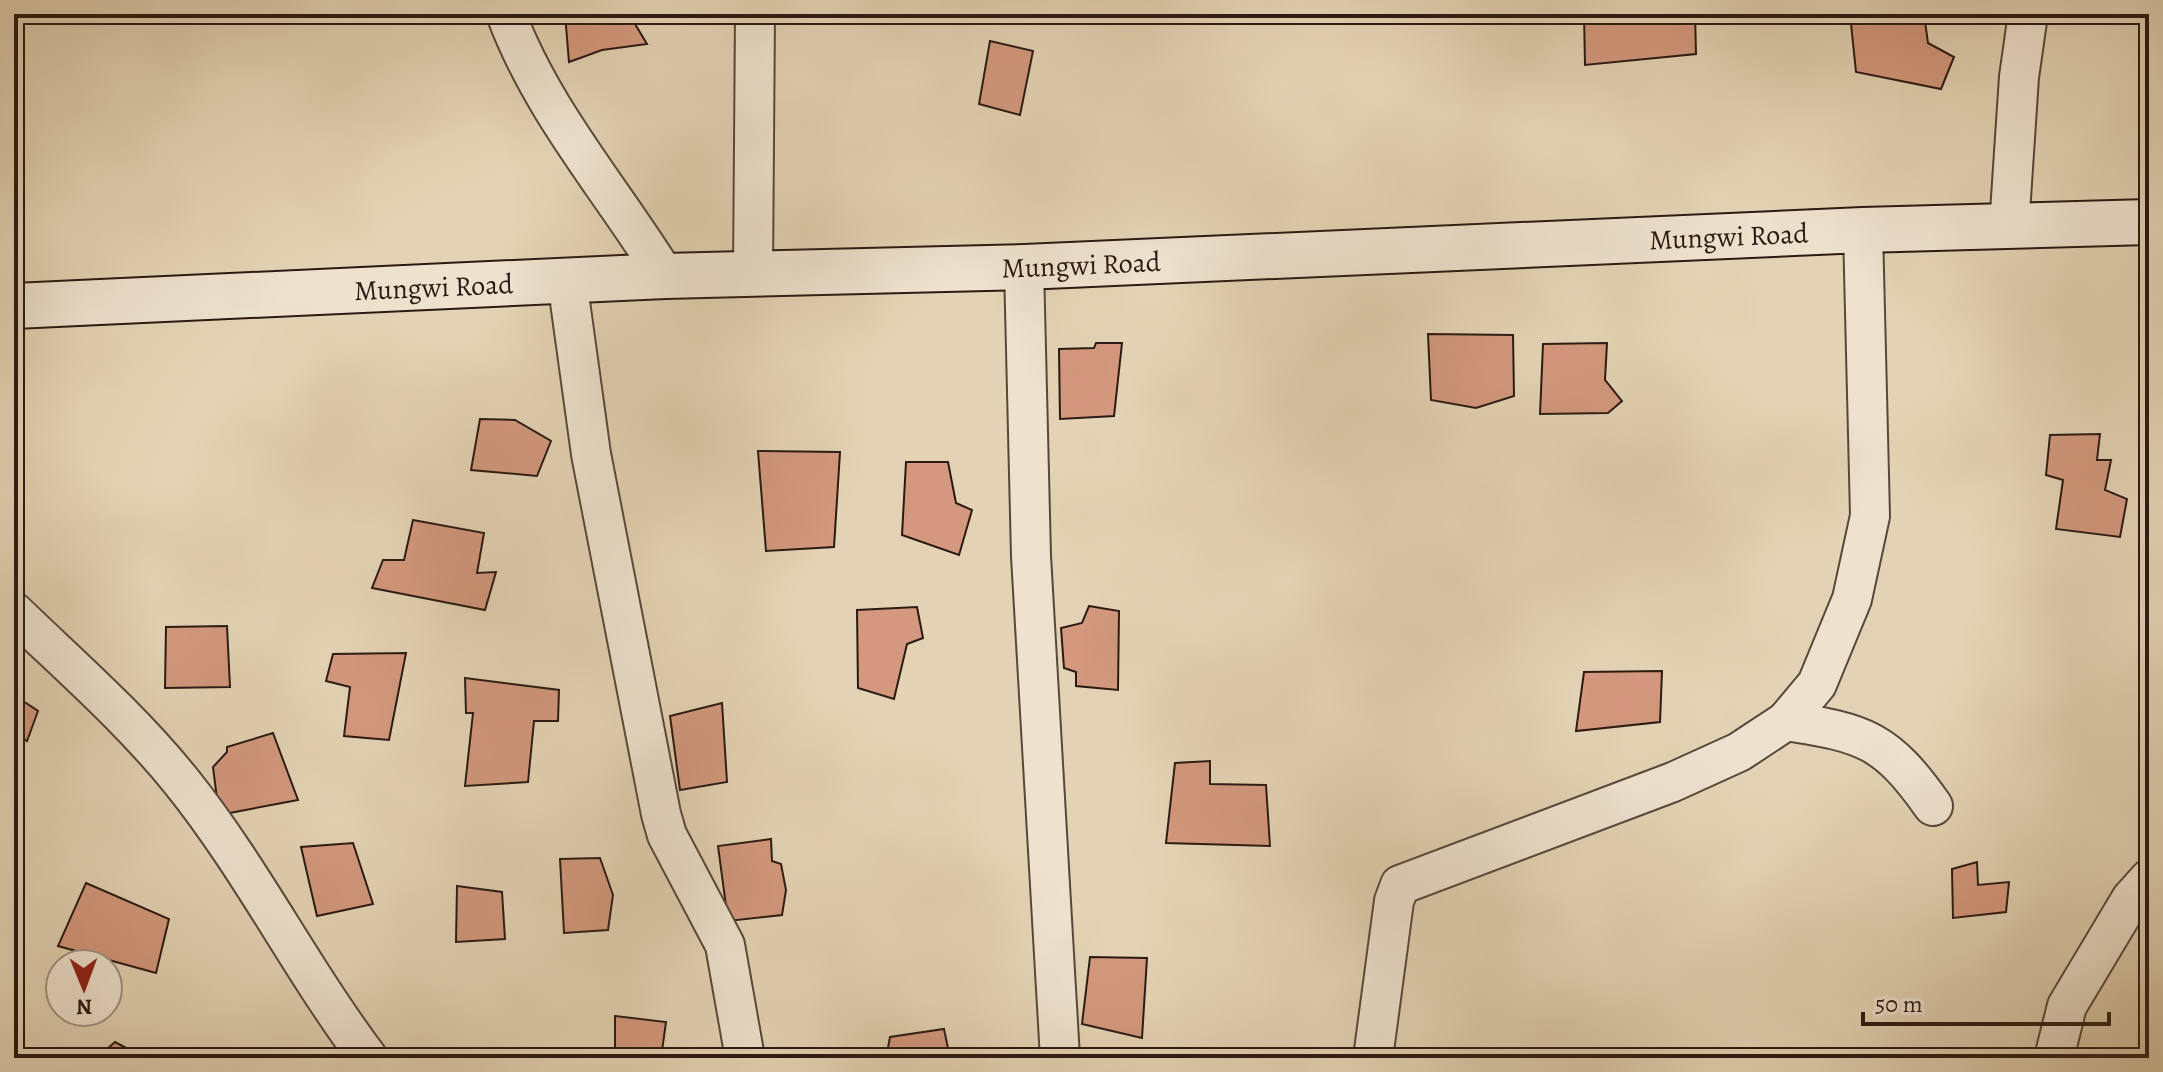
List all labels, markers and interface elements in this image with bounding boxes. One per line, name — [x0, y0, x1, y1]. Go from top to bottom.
street label: Mungwi Road — [1648, 214, 1810, 259]
street label: Mungwi Road — [1001, 243, 1163, 288]
street label: Mungwi Road — [353, 265, 515, 310]
north arrow — [44, 948, 124, 1028]
scale bar — [1863, 976, 2109, 1026]
text: 50 m — [1875, 988, 1923, 1020]
text: N — [76, 992, 93, 1022]

